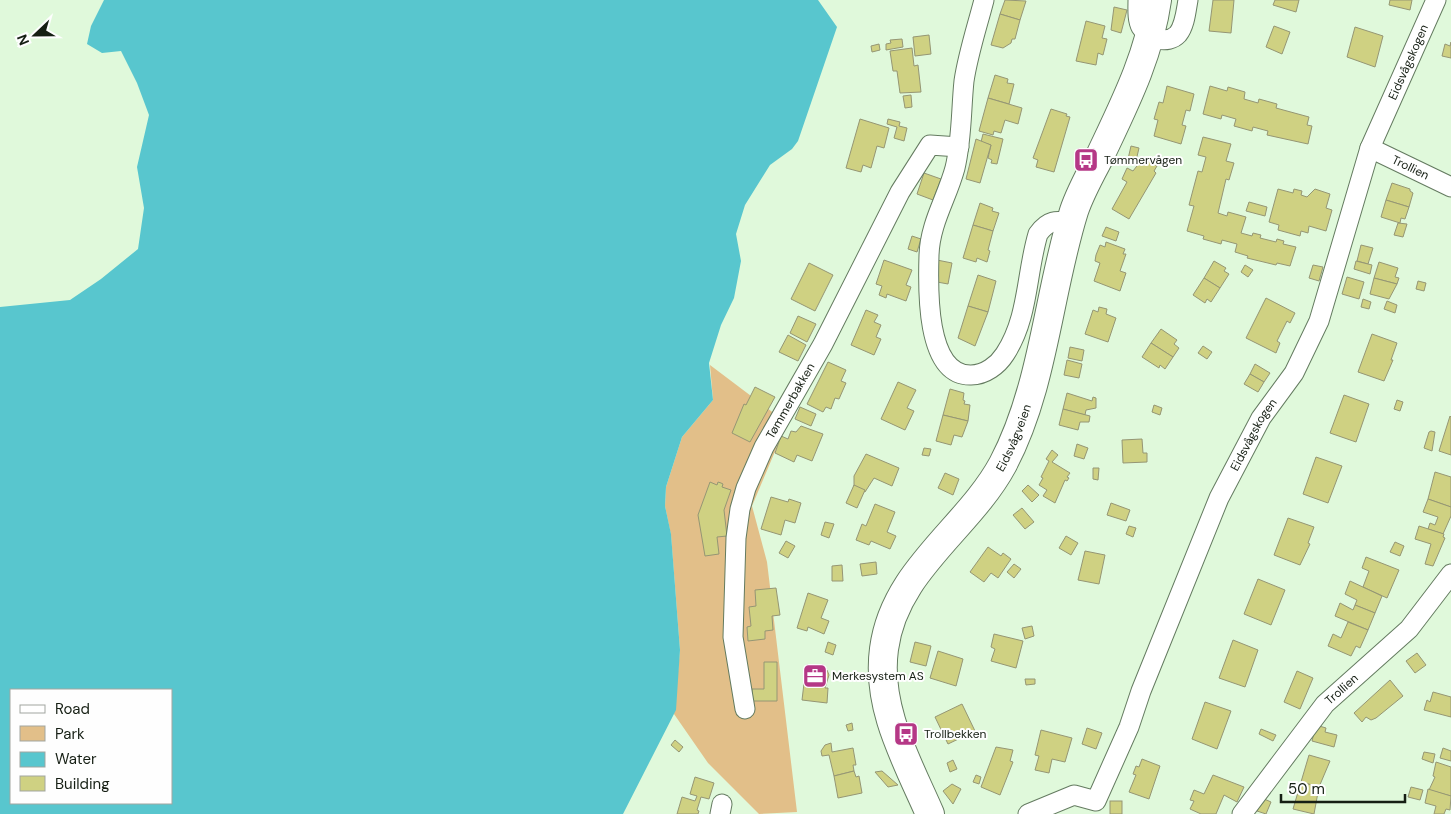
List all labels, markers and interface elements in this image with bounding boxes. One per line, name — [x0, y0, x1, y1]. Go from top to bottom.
north arrow — [10, 10, 60, 60]
street label: Eidsvågskogen — [1385, 22, 1432, 102]
text: N — [13, 32, 33, 48]
bus stop icon: Tømmervågen — [1073, 147, 1099, 173]
place label: Tømmervågen — [1104, 152, 1182, 168]
street label: Trollien — [1389, 152, 1432, 183]
street label: Tømmerbakken — [762, 360, 818, 442]
street label: Eidsvågskogen — [1227, 395, 1281, 474]
street label: Eidsvågveien — [992, 402, 1035, 474]
office icon: Merkesystem AS — [802, 663, 828, 689]
place label: Merkesystem AS — [832, 668, 924, 684]
street label: Trollien — [1322, 670, 1362, 708]
legend — [10, 689, 172, 804]
text: Road — [55, 699, 90, 719]
bus stop icon: Trollbekken — [893, 721, 919, 747]
text: Park — [55, 724, 85, 744]
place label: Trollbekken — [924, 726, 987, 742]
text: Water — [55, 749, 97, 769]
scale bar — [1281, 772, 1405, 804]
text: Building — [55, 774, 110, 794]
text: 50 m — [1288, 779, 1325, 799]

